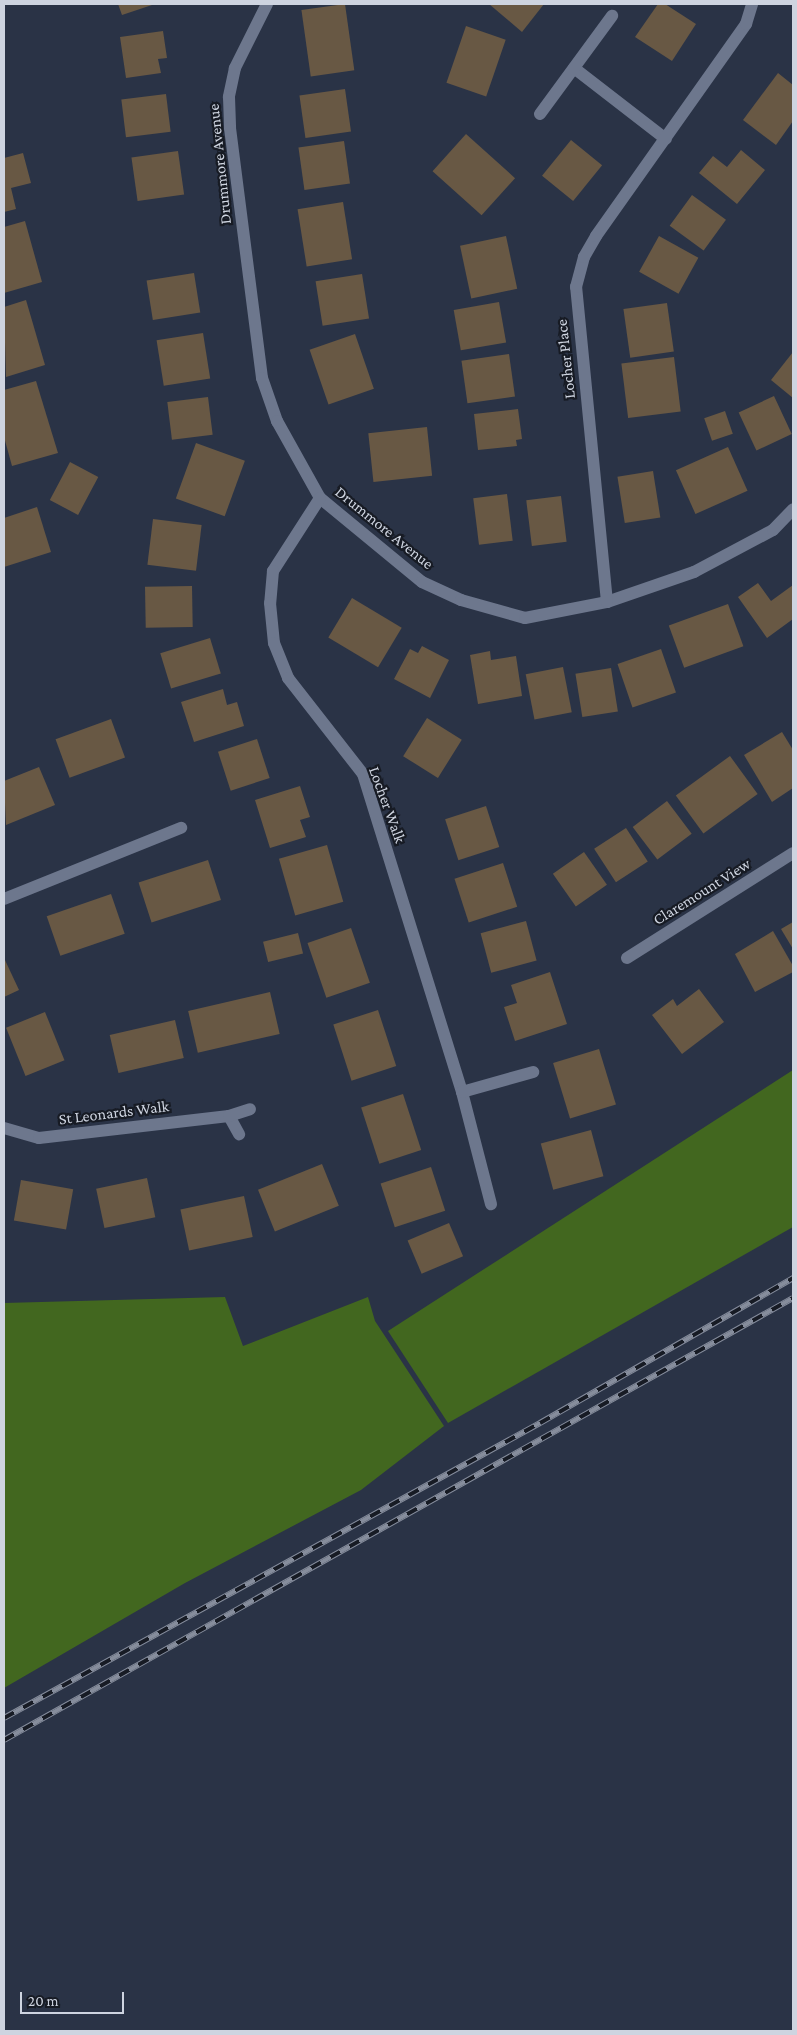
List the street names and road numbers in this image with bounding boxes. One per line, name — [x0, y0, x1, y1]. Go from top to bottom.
street label: Drummore Avenue — [204, 103, 236, 225]
street label: Locher Place — [552, 318, 580, 400]
street label: Drummore Avenue — [331, 482, 437, 574]
street label: Locher Walk — [364, 764, 410, 846]
street label: Claremount View — [650, 854, 754, 930]
street label: St Leonards Walk — [58, 1097, 170, 1129]

